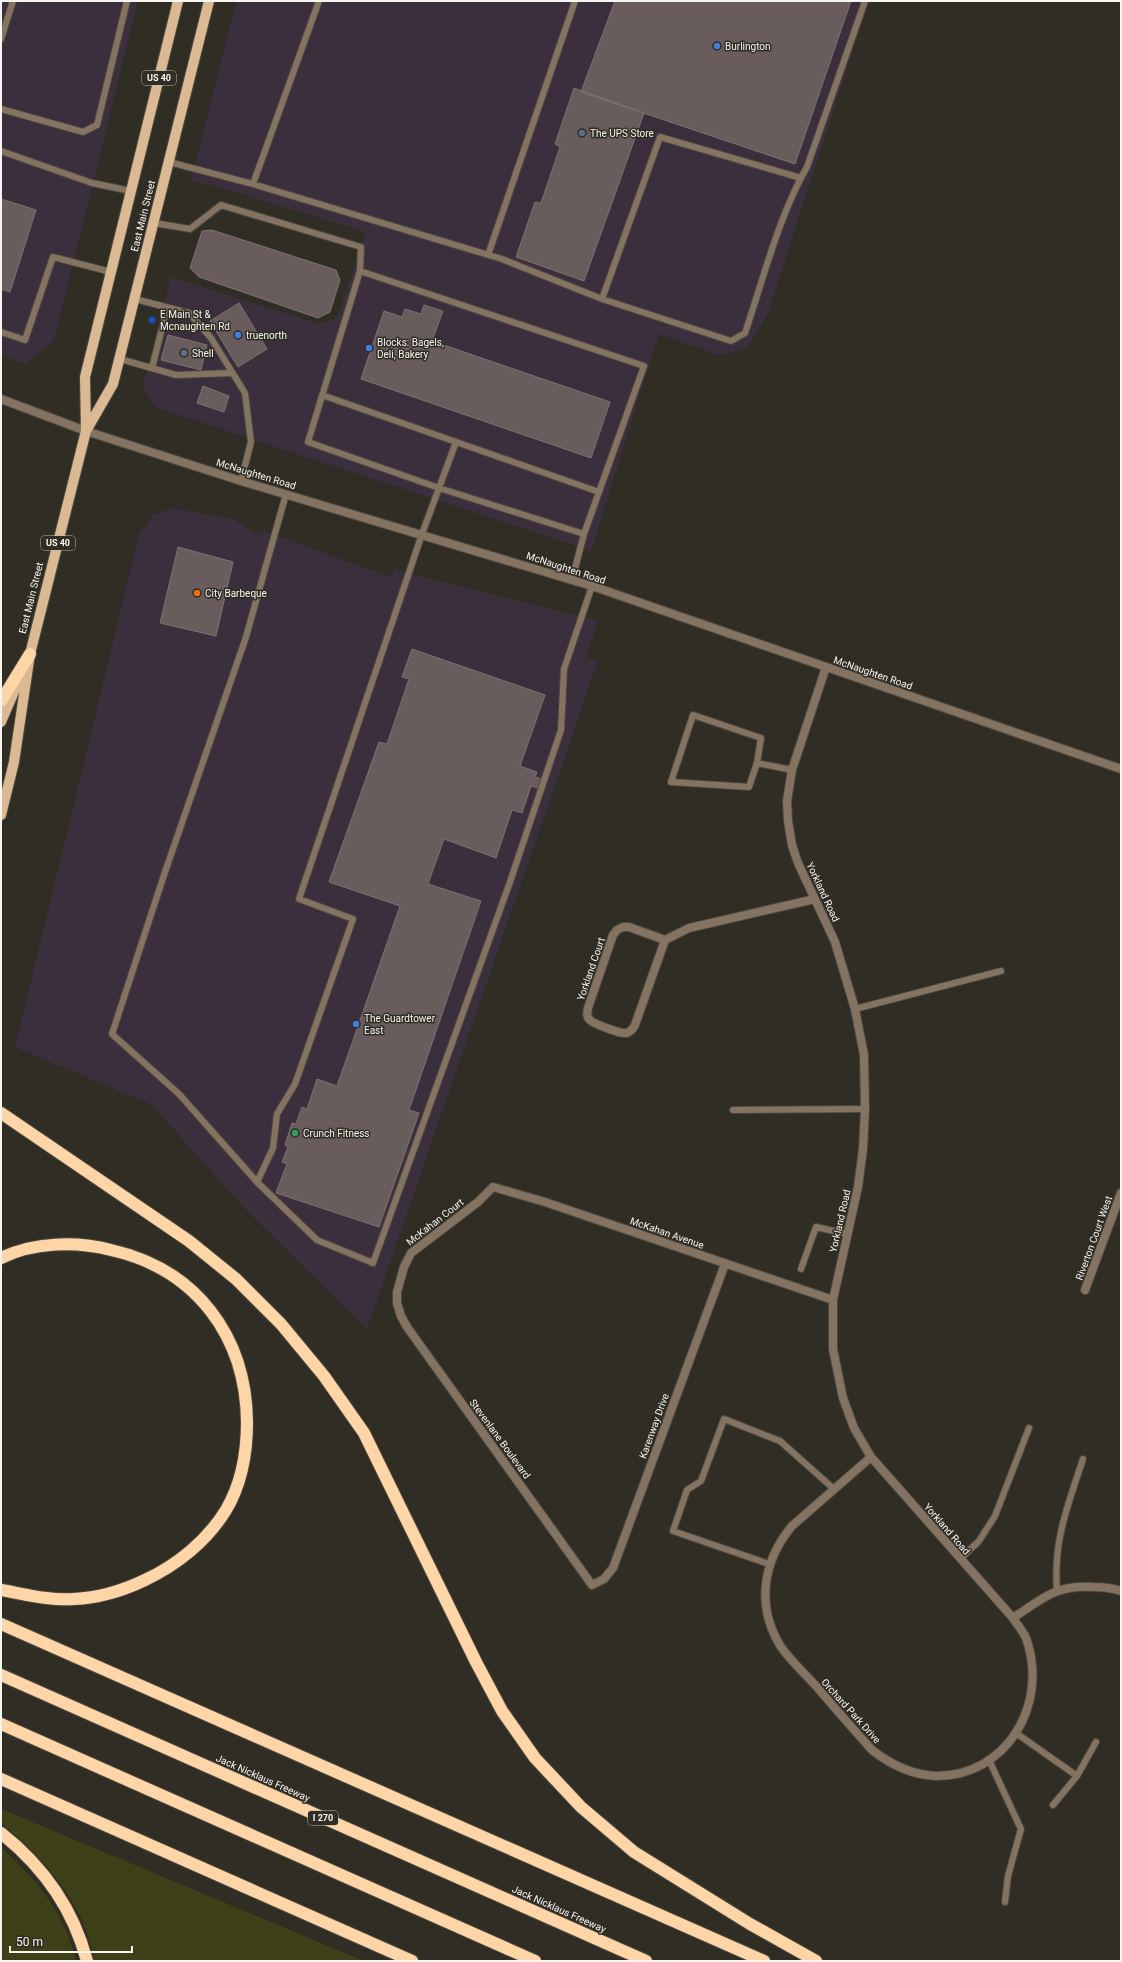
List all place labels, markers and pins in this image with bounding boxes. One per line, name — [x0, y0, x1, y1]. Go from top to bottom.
marker: Burlington — [712, 41, 722, 51]
place label: Burlington — [725, 41, 771, 52]
marker: The UPS Store — [577, 128, 587, 138]
place label: The UPS Store — [590, 128, 654, 139]
place label: E Main St & Mcnaughten Rd — [160, 309, 230, 332]
marker: E Main St & Mcnaughten Rd — [147, 315, 157, 325]
marker: truenorth — [233, 330, 243, 340]
place label: truenorth — [246, 330, 287, 341]
place label: Blocks: Bagels, Deli, Bakery — [377, 337, 444, 360]
marker: Blocks: Bagels, Deli, Bakery — [364, 343, 374, 353]
marker: Shell — [179, 348, 189, 358]
place label: Shell — [192, 348, 214, 359]
marker: City Barbeque — [192, 588, 202, 598]
place label: City Barbeque — [205, 588, 267, 599]
place label: The Guardtower East — [364, 1013, 436, 1036]
marker: The Guardtower East — [351, 1019, 361, 1029]
marker: Crunch Fitness — [290, 1128, 300, 1138]
place label: Crunch Fitness — [303, 1128, 370, 1139]

